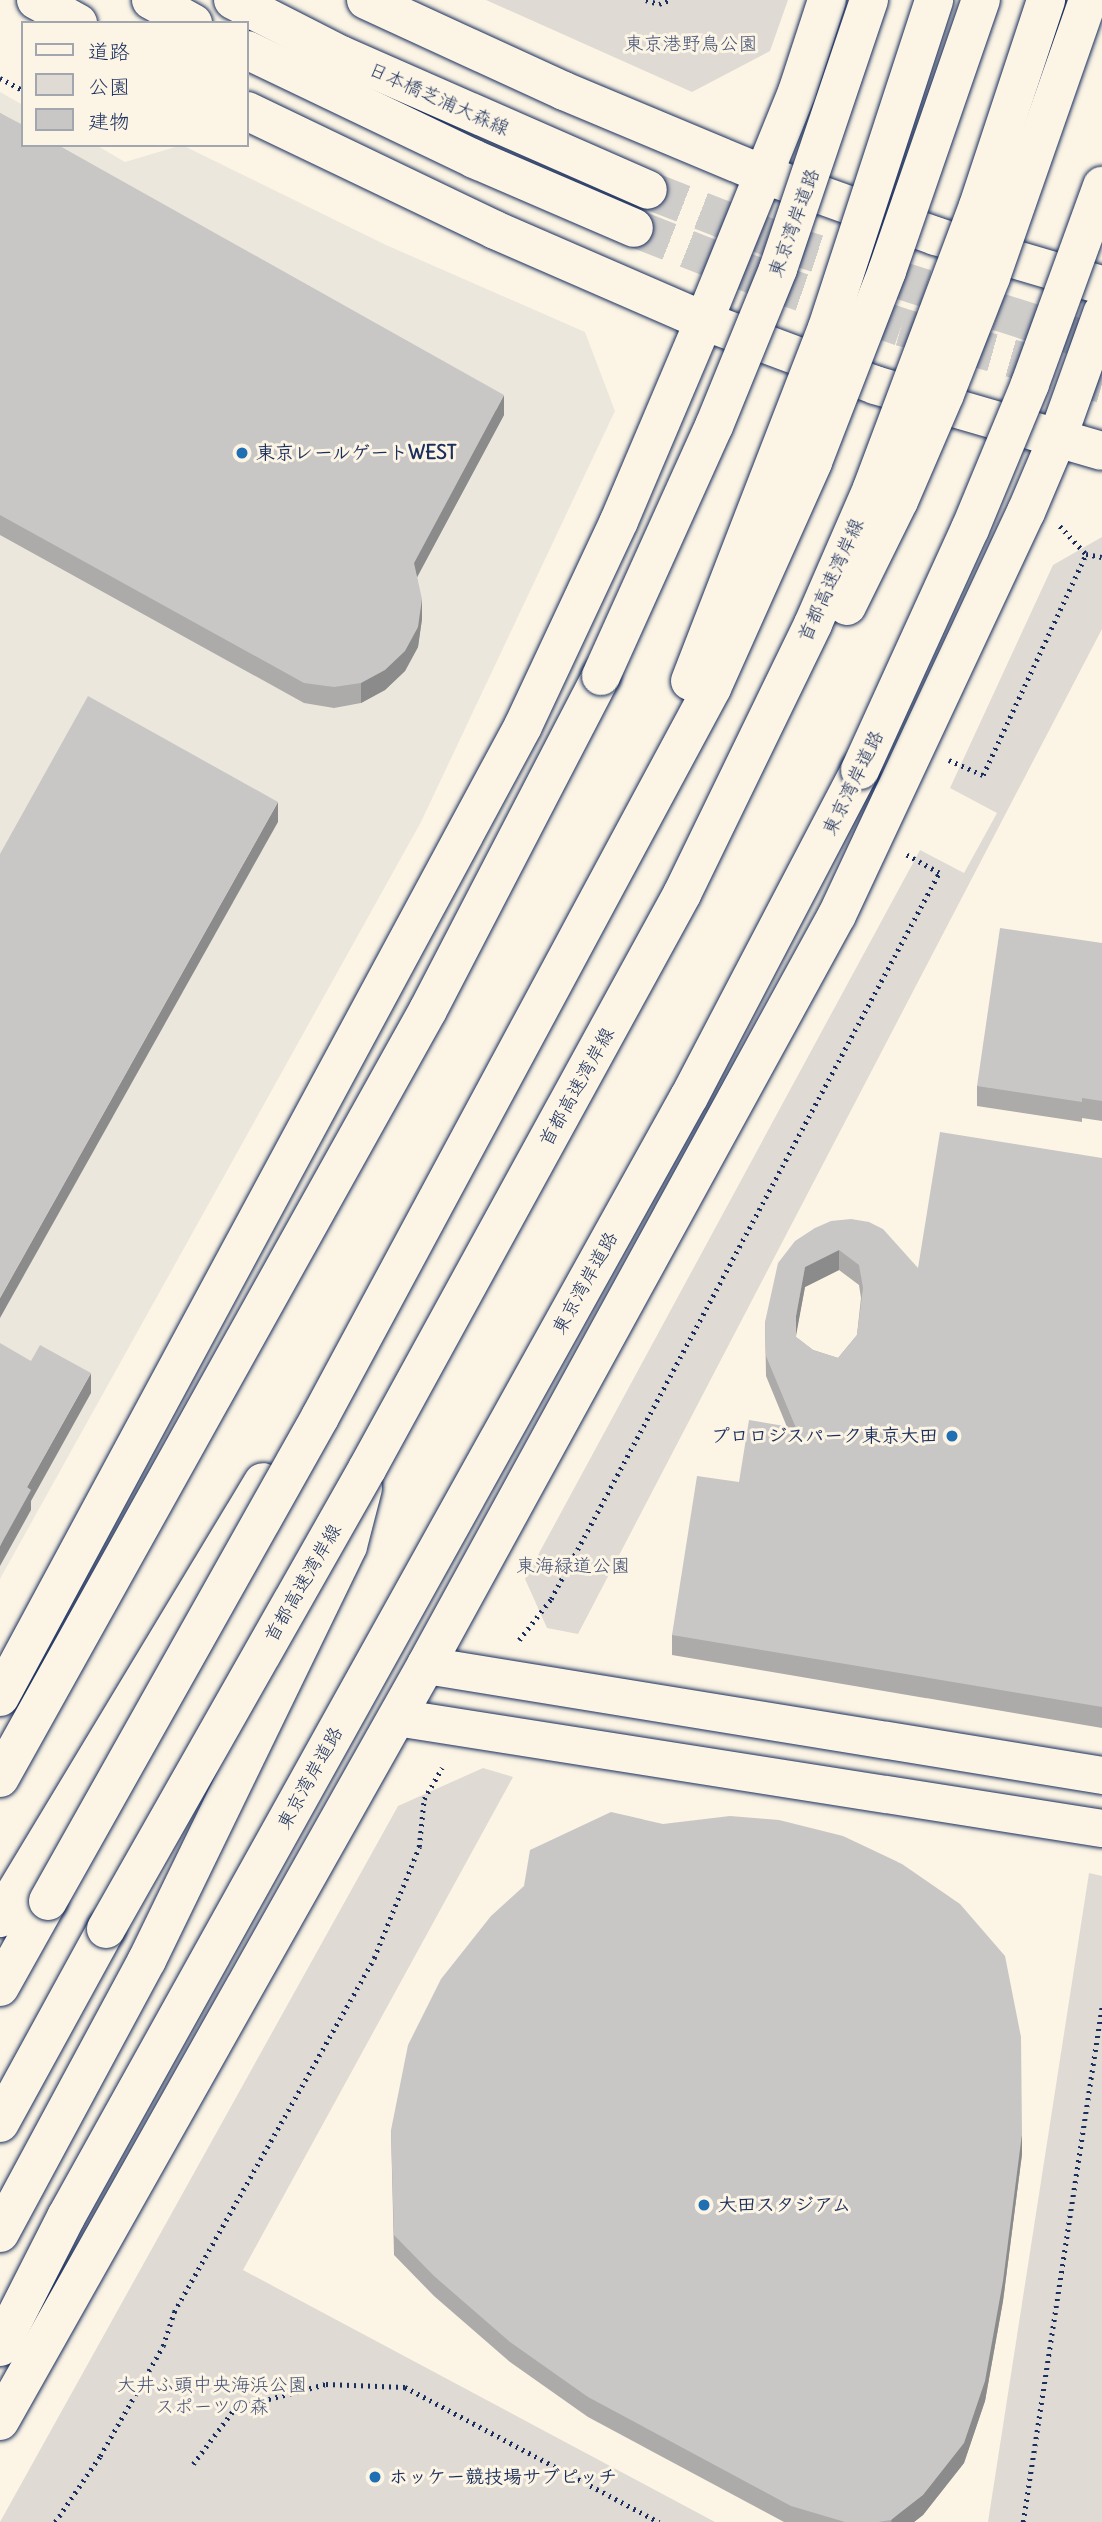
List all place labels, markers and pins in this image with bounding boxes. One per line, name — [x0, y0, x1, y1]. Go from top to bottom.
place label: 東京レールゲートWEST — [256, 442, 458, 464]
marker: 東京レールゲートWEST — [234, 445, 250, 461]
place label: プロロジスパーク東京大田 — [710, 1425, 938, 1447]
marker: プロロジスパーク東京大田 — [944, 1428, 960, 1444]
place label: 大田スタジアム — [718, 2194, 851, 2216]
marker: 大田スタジアム — [696, 2197, 712, 2213]
place label: ホッケー競技場サブピッチ — [389, 2466, 617, 2488]
marker: ホッケー競技場サブピッチ — [367, 2469, 383, 2485]

